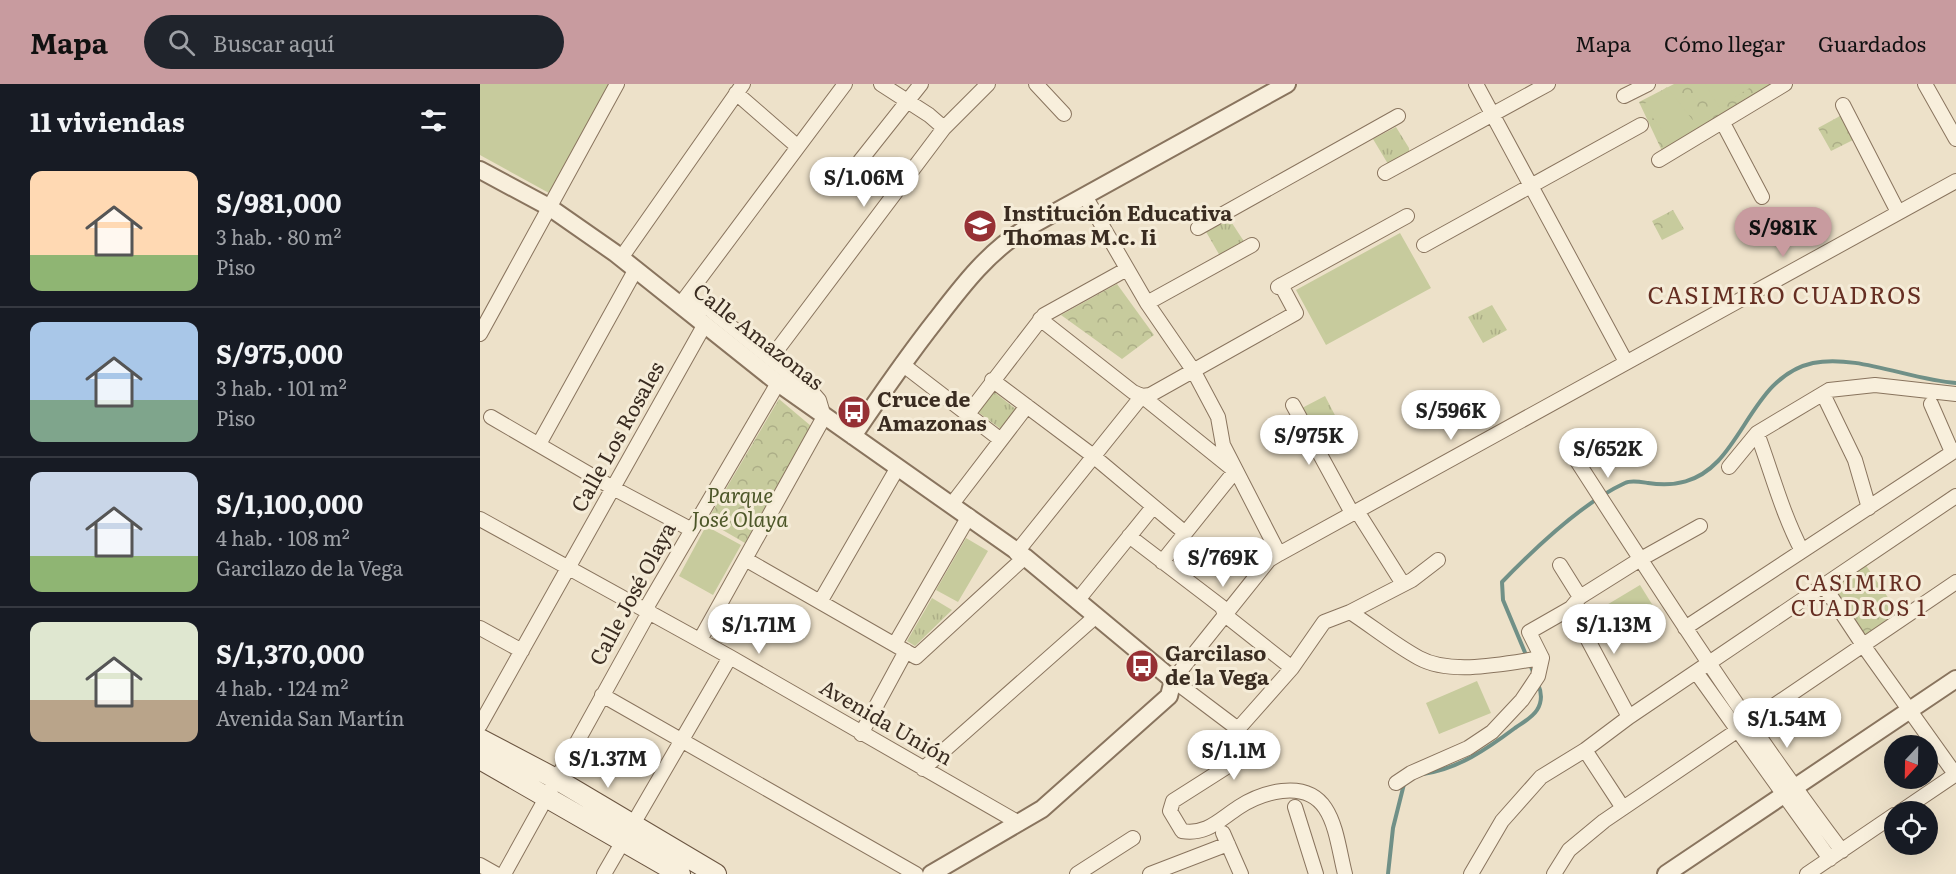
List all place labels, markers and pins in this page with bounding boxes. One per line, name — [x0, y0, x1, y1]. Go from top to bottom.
pin: S/1.06M — [809, 157, 919, 208]
place label: Institución Educativa Thomas M.c. Ii — [1003, 196, 1233, 251]
pin: S/981K — [1734, 207, 1832, 258]
school or university icon: Institución Educativa Thomas M.c. Ii — [962, 208, 998, 244]
place label: Cruce de Amazonas — [877, 382, 987, 437]
pin: S/596K — [1402, 390, 1500, 441]
bus stop icon: Cruce de Amazonas — [836, 394, 872, 430]
pin: S/975K — [1260, 415, 1358, 466]
pin: S/652K — [1559, 428, 1657, 479]
pin: S/769K — [1174, 537, 1272, 588]
pin: S/1.71M — [704, 604, 814, 655]
pin: S/1.13M — [1559, 604, 1669, 655]
place label: Garcilaso de la Vega — [1165, 636, 1270, 691]
bus stop icon: Garcilaso de la Vega — [1124, 648, 1160, 684]
pin: S/1.54M — [1732, 698, 1842, 749]
pin: S/1.1M — [1185, 730, 1283, 781]
pin: S/1.37M — [553, 738, 663, 789]

